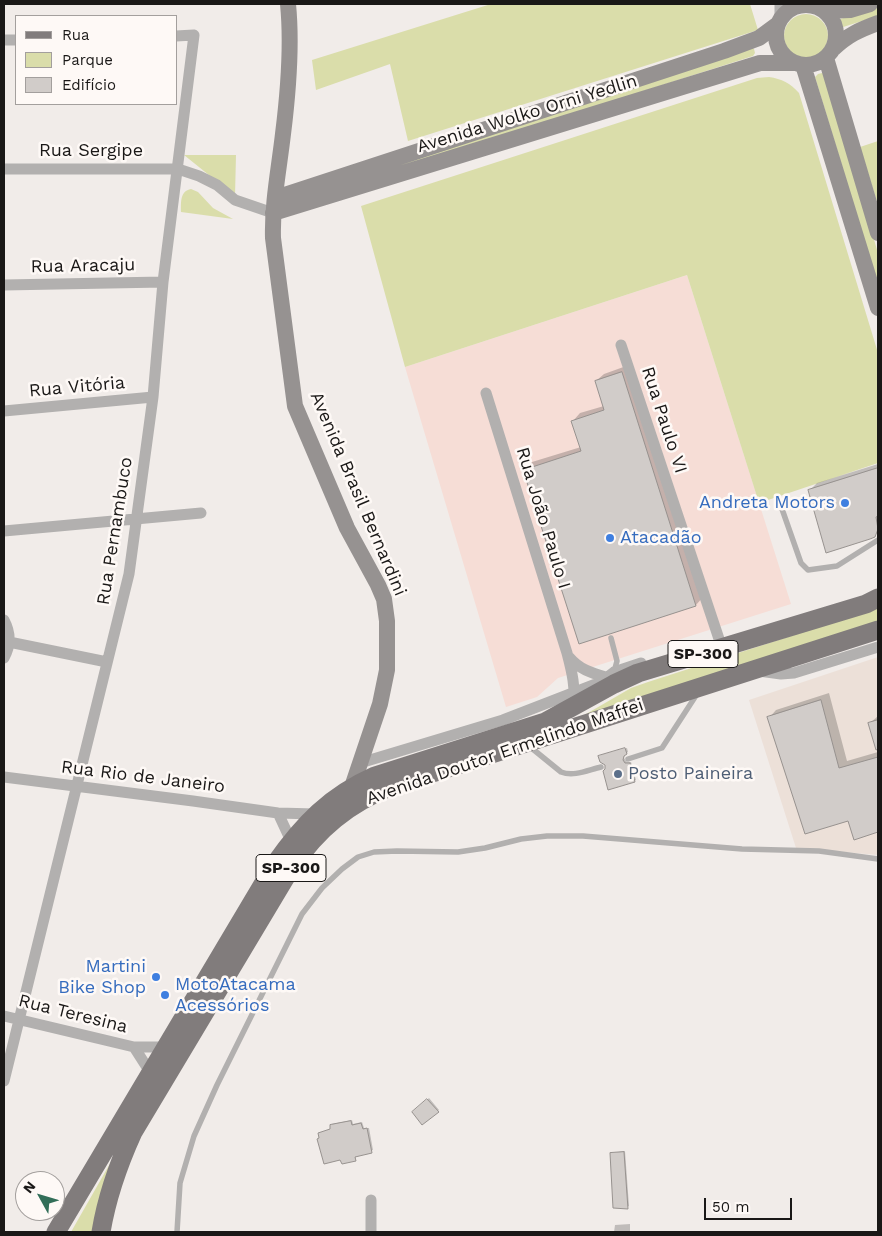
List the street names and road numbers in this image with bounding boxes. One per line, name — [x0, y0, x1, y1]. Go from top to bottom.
street label: Avenida Wolko Orni Yedlin — [414, 70, 640, 158]
street label: Rua Sergipe — [39, 140, 143, 162]
street label: Rua Aracaju — [31, 254, 135, 278]
street label: Rua Paulo VI — [637, 364, 691, 476]
street label: Rua Vitória — [28, 372, 126, 402]
street label: Avenida Brasil Bernardini — [305, 389, 411, 599]
street label: Rua João Paulo I — [511, 444, 575, 592]
street label: Rua Pernambuco — [93, 455, 137, 607]
road number: SP-300 — [668, 641, 738, 668]
street label: Avenida Doutor Ermelindo Maffei — [364, 694, 646, 810]
street label: Rua Rio de Janeiro — [60, 756, 226, 798]
road number: SP-300 — [256, 854, 326, 881]
street label: Rua Teresina — [16, 990, 130, 1038]

